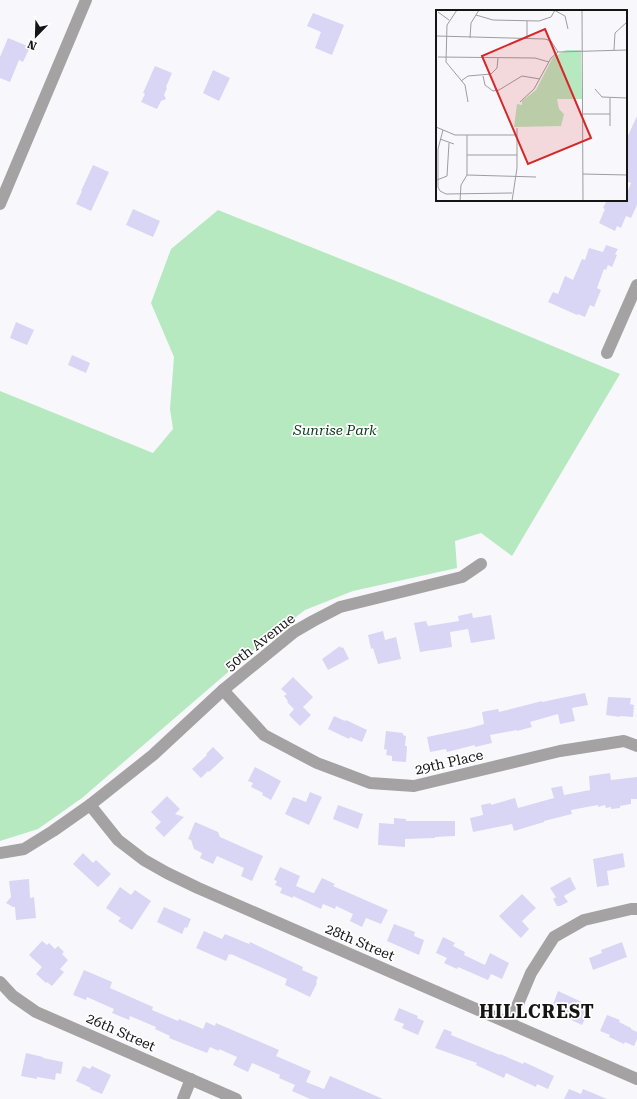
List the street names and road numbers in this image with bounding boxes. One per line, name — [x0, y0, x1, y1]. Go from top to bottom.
street label: 50th Avenue — [222, 610, 298, 674]
street label: 29th Place — [413, 746, 485, 778]
street label: 28th Street — [323, 920, 397, 964]
street label: 26th Street — [84, 1010, 158, 1054]

